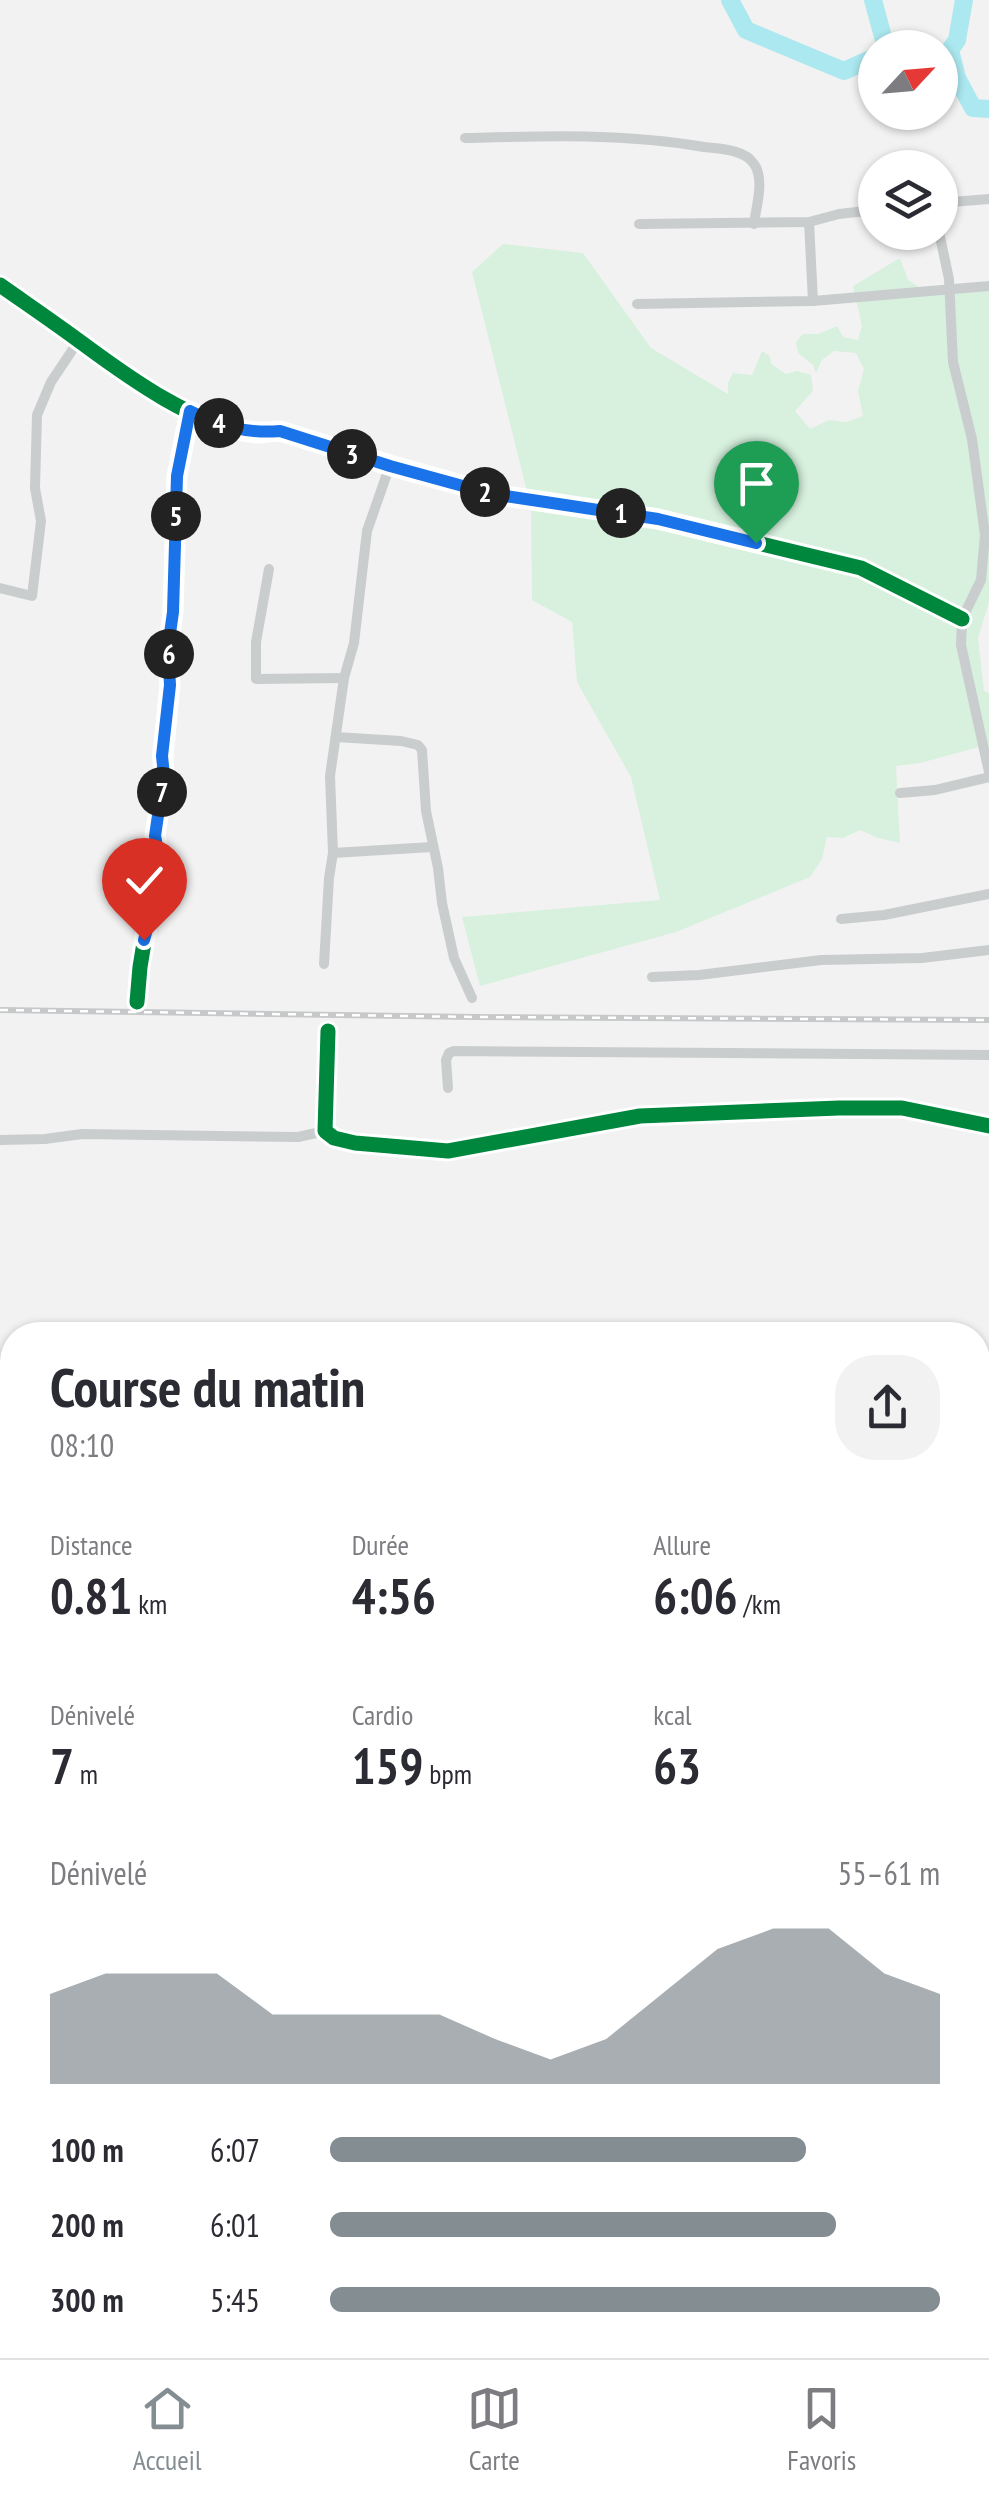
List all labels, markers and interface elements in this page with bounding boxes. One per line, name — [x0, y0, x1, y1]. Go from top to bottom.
north arrow — [858, 30, 958, 130]
map controls — [858, 30, 958, 250]
button: layers — [858, 150, 958, 250]
pin: 4 — [194, 398, 244, 448]
text: 4 — [212, 404, 226, 441]
pin: 3 — [327, 429, 377, 479]
text: 3 — [345, 435, 359, 472]
pin — [714, 441, 799, 544]
icon: arrive — [729, 456, 784, 511]
pin: 2 — [460, 467, 510, 517]
text: 2 — [478, 473, 492, 510]
pin: 1 — [596, 488, 646, 538]
pin: 5 — [151, 491, 201, 541]
text: 1 — [614, 494, 628, 531]
text: 5 — [169, 497, 183, 534]
pin: 6 — [144, 629, 194, 679]
text: 6 — [162, 635, 176, 672]
pin: 7 — [137, 767, 187, 817]
text: 7 — [155, 773, 169, 810]
pin — [102, 838, 187, 941]
icon: check — [117, 853, 172, 908]
text: Course du matin — [50, 1351, 365, 1422]
button: share — [835, 1355, 940, 1460]
text: 08:10 — [50, 1424, 114, 1466]
text: Distance — [50, 1526, 133, 1563]
text: Durée — [352, 1526, 409, 1563]
text: Allure — [653, 1526, 711, 1563]
text: 0.81 — [50, 1563, 132, 1628]
text: 4:56 — [352, 1563, 436, 1628]
text: 6:06 — [653, 1563, 738, 1628]
text: km — [132, 1585, 167, 1622]
text: /km — [738, 1585, 781, 1622]
text: Dénivelé — [50, 1696, 135, 1733]
text: Cardio — [352, 1696, 413, 1733]
text: kcal — [653, 1696, 692, 1733]
text: 7 — [50, 1733, 74, 1798]
text: 159 — [352, 1733, 423, 1798]
text: 63 — [653, 1733, 701, 1798]
text: m — [74, 1755, 98, 1792]
text: bpm — [423, 1755, 472, 1792]
text: Dénivelé — [50, 1852, 147, 1894]
text: 55–61 m — [838, 1852, 940, 1894]
text: 100 m — [50, 2129, 124, 2171]
text: 6:07 — [210, 2129, 260, 2171]
text: 200 m — [50, 2204, 124, 2246]
text: 6:01 — [210, 2204, 260, 2246]
text: 300 m — [50, 2279, 124, 2321]
text: 5:45 — [210, 2279, 260, 2321]
tab: Accueil — [133, 2381, 201, 2478]
tab: Carte — [467, 2381, 522, 2478]
tab: Favoris — [787, 2381, 856, 2478]

